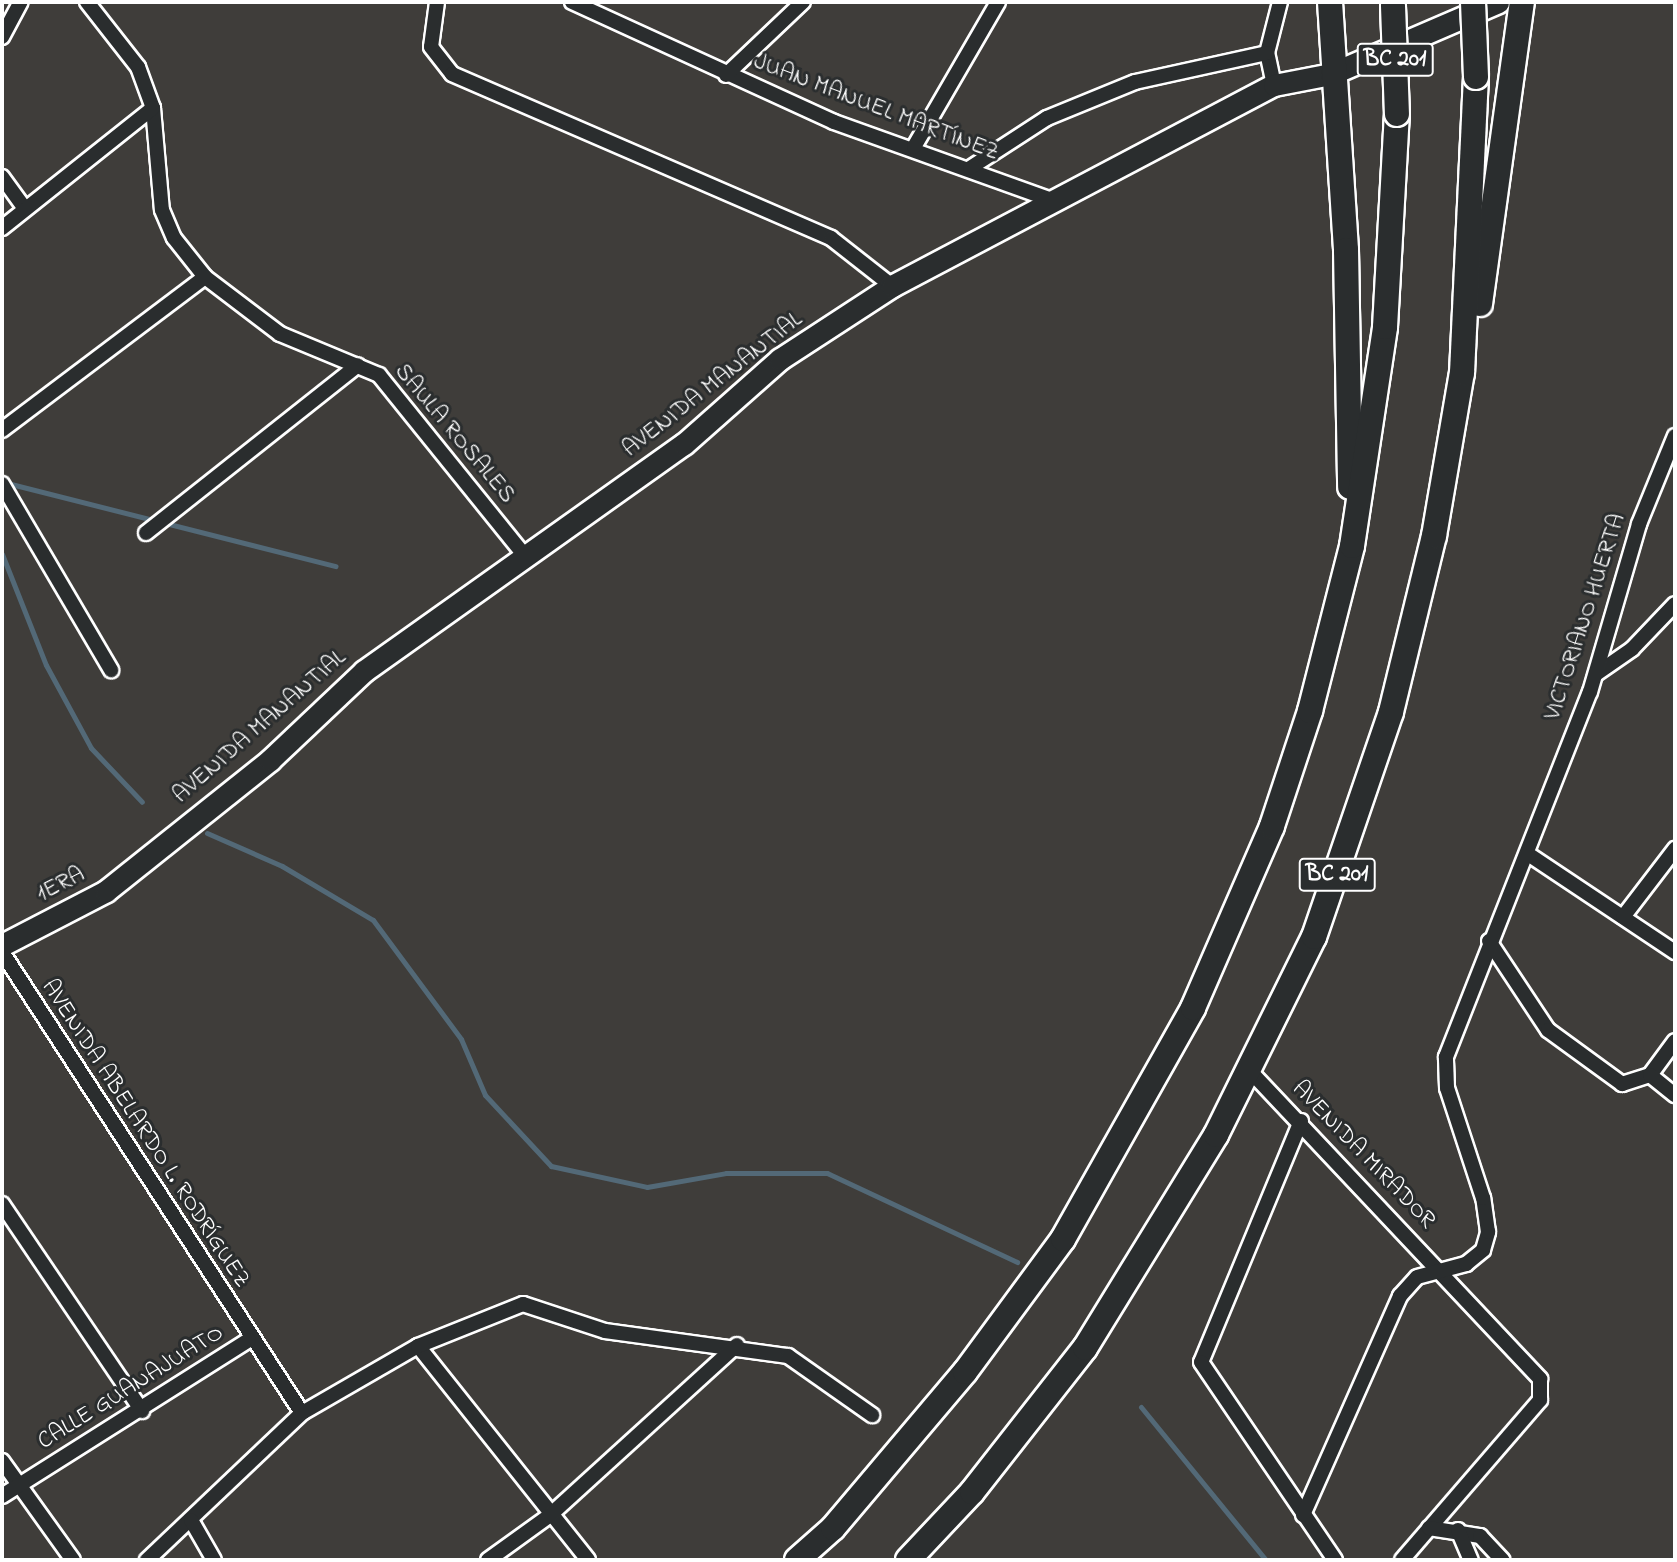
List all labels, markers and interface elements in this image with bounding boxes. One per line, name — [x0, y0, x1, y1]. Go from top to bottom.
road number: BC 201 — [1356, 40, 1434, 80]
street label: JUAN MANUEL MARTÍNEZ — [749, 48, 1003, 168]
street label: AVENIDA MANANTIAL — [617, 306, 809, 464]
street label: SAULA ROSALES — [387, 358, 521, 510]
street label: VICTORIANO HUERTA — [1539, 510, 1633, 724]
street label: AVENIDA MANANTIAL — [167, 644, 353, 810]
road number: BC 201 — [1298, 856, 1376, 894]
street label: 1ERA — [32, 861, 90, 909]
street label: AVENIDA ABELARDO L. RODRÍGUEZ — [34, 974, 256, 1294]
street label: AVENIDA MIRADOR — [1285, 1075, 1441, 1235]
street label: CALLE GUANAJUATO — [33, 1319, 229, 1457]

